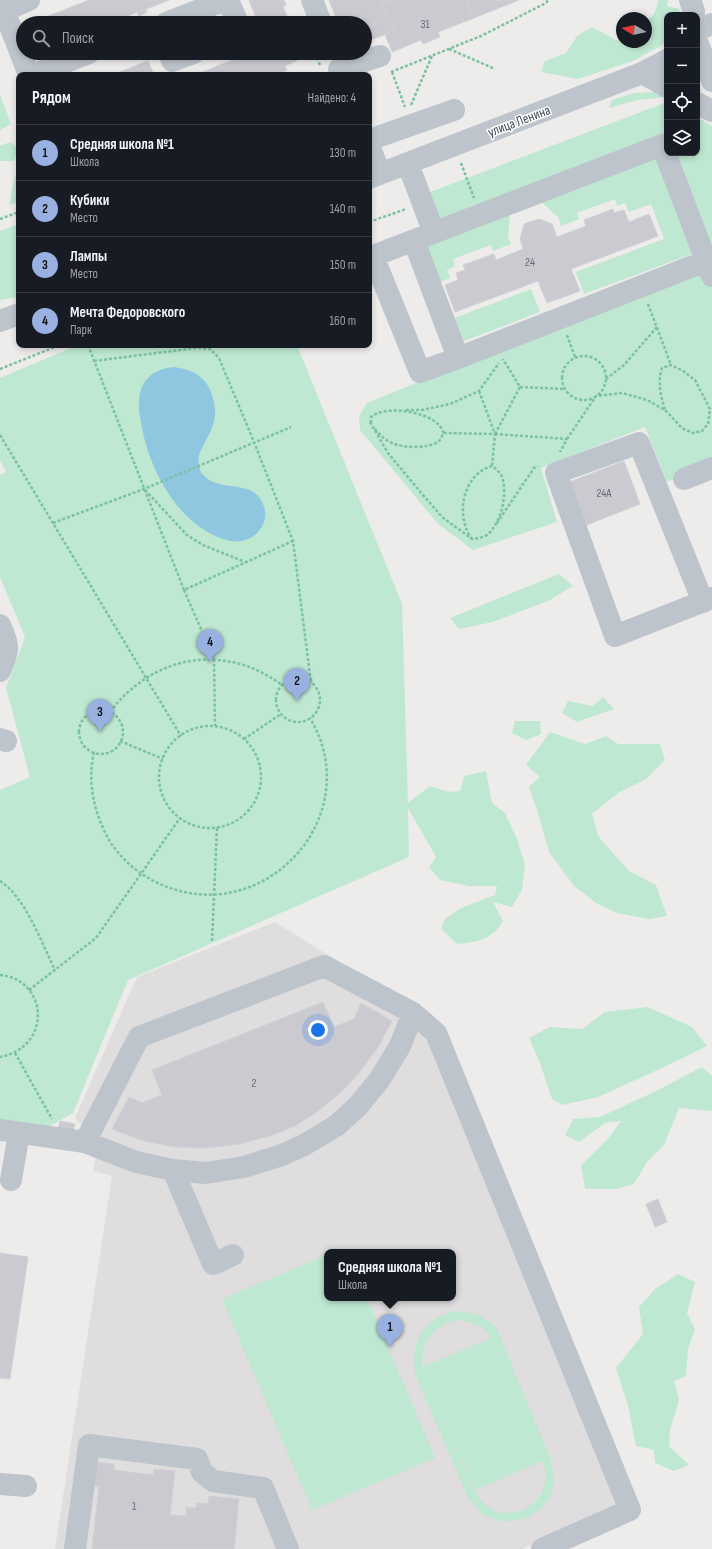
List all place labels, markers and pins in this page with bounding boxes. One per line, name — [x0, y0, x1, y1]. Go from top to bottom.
pin: 4 — [197, 629, 223, 662]
pin: 2 — [284, 668, 310, 701]
pin: 3 — [87, 699, 113, 732]
pin: 1 — [377, 1314, 403, 1347]

